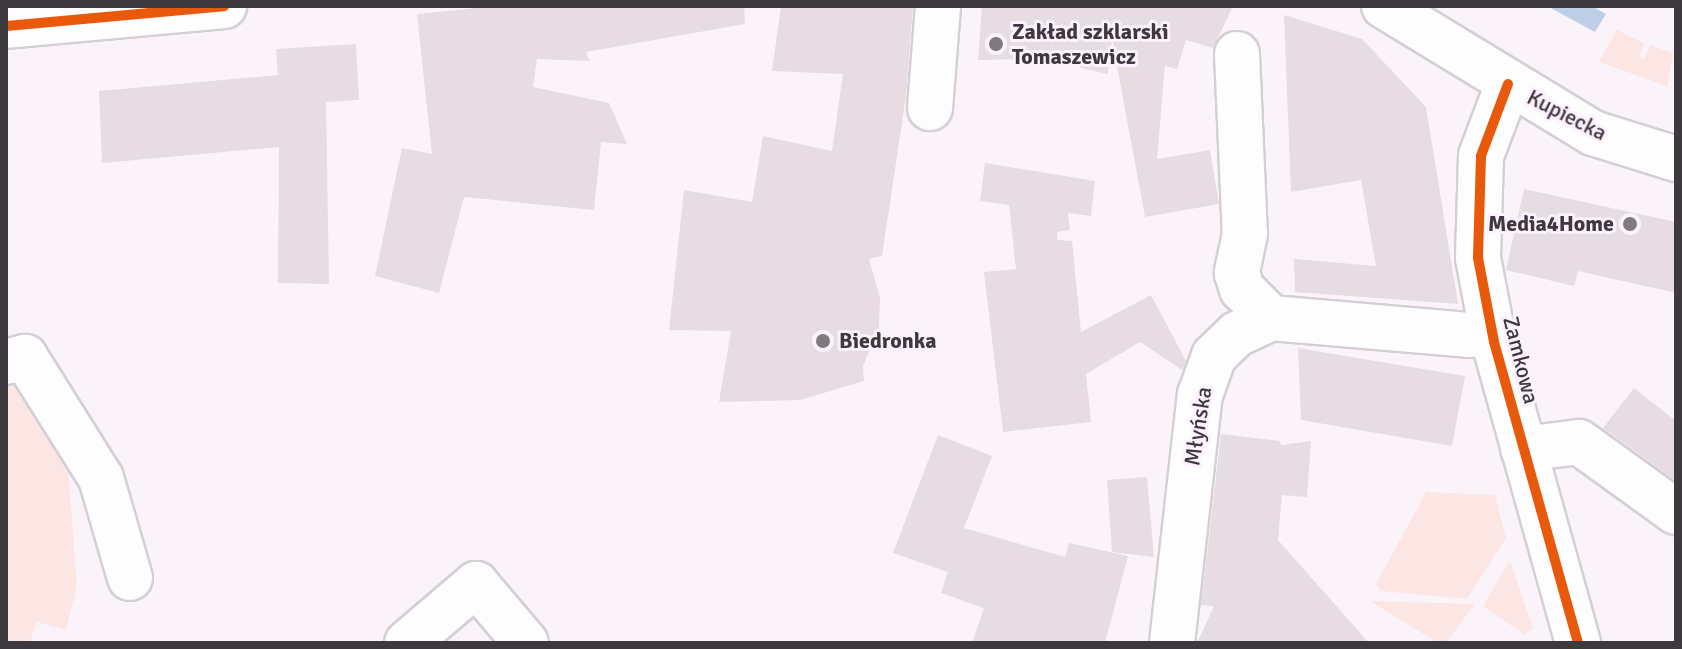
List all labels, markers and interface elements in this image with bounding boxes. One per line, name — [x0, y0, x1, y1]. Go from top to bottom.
place label: Zakład szklarski Tomaszewicz — [1012, 18, 1169, 70]
marker: Zakład szklarski Tomaszewicz — [987, 35, 1005, 53]
street label: Kupiecka — [1523, 84, 1611, 146]
place label: Media4Home — [1488, 211, 1614, 237]
marker: Media4Home — [1621, 215, 1639, 233]
street label: Zamkowa — [1497, 313, 1545, 407]
place label: Biedronka — [839, 328, 937, 354]
marker: Biedronka — [814, 332, 832, 350]
street label: Młyńska — [1179, 385, 1217, 467]

